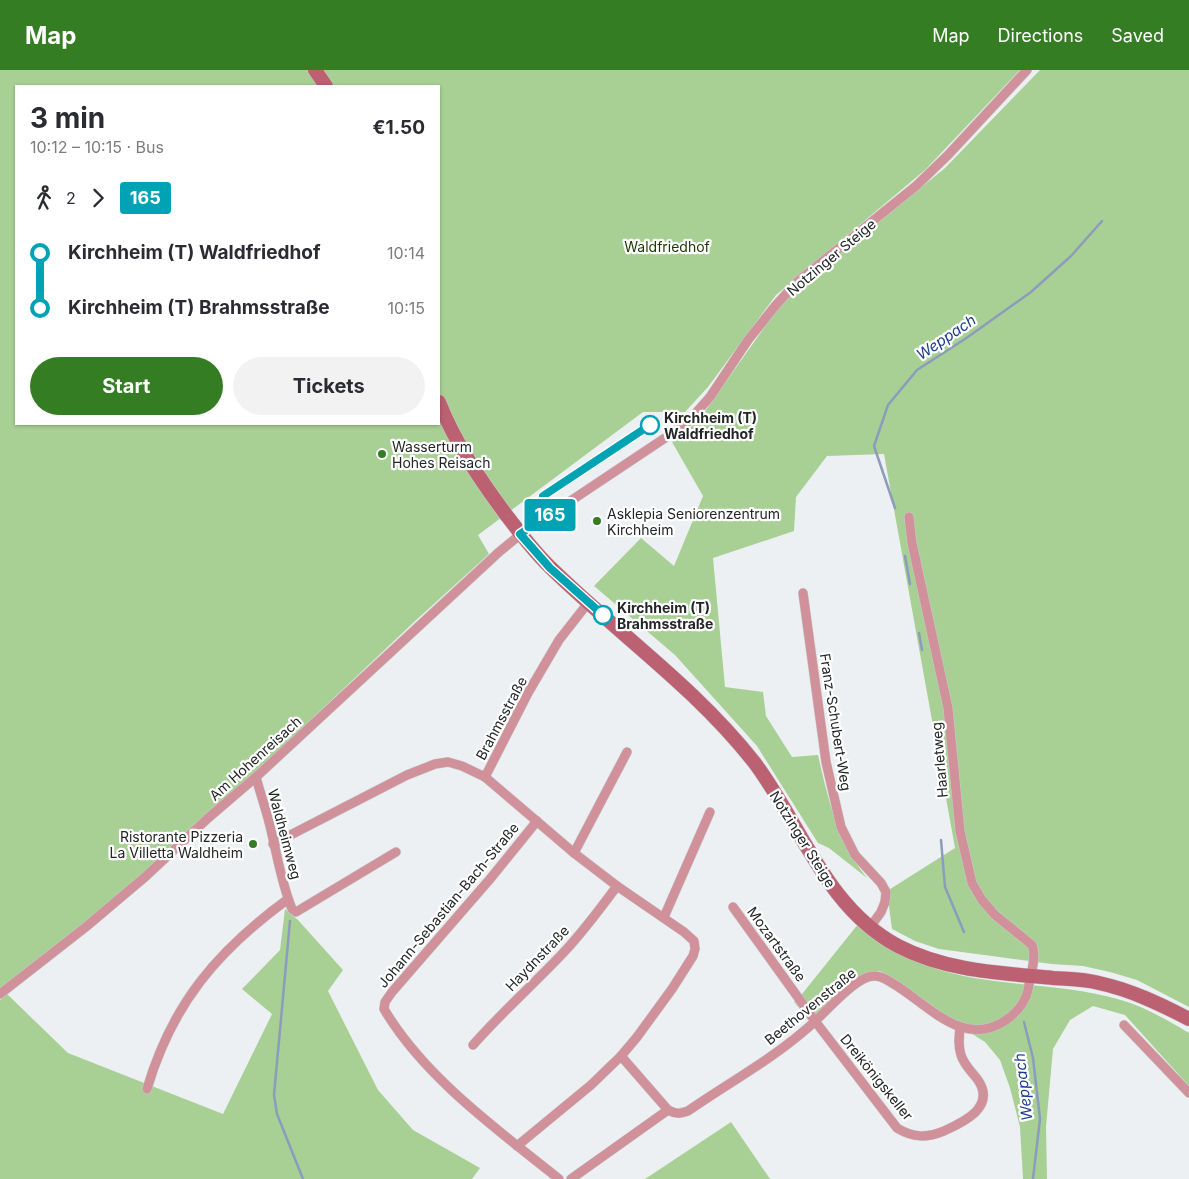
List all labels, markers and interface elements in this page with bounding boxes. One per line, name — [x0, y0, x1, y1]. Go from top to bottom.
text: Map — [25, 21, 76, 50]
text: Map — [932, 25, 970, 46]
text: Directions — [998, 25, 1083, 46]
text: Saved — [1111, 25, 1164, 46]
text: 3 min — [30, 101, 105, 135]
text: €1.50 — [373, 116, 425, 139]
text: 10:12 – 10:15 · Bus — [30, 137, 164, 157]
icon: walk — [30, 184, 58, 212]
icon: forward — [84, 184, 112, 212]
text: 165 — [130, 187, 161, 208]
text: 2 — [66, 188, 76, 208]
street label: Notzinger Steige — [783, 215, 879, 299]
park label: Waldfriedhof — [624, 238, 710, 255]
text: Kirchheim (T) Waldfriedhof — [68, 241, 321, 264]
text: 10:14 — [387, 243, 425, 263]
text: Kirchheim (T) Brahmsstraße — [68, 296, 330, 319]
text: 10:15 — [388, 298, 425, 318]
water label: Weppach — [913, 310, 979, 364]
button: Start — [30, 357, 223, 415]
button: Tickets — [233, 357, 425, 415]
place label: Kirchheim (T) Waldfriedhof — [664, 409, 757, 442]
marker: Kirchheim (T) Waldfriedhof — [640, 415, 660, 435]
place label: Wasserturm Hohes Reisach — [392, 438, 490, 471]
marker: Wasserturm Hohes Reisach — [376, 448, 388, 460]
line badge: 165 — [521, 499, 579, 531]
text: 165 — [535, 504, 565, 525]
place label: Asklepia Seniorenzentrum Kirchheim — [607, 505, 780, 538]
marker: Asklepia Seniorenzentrum Kirchheim — [591, 515, 603, 527]
place label: Kirchheim (T) Brahmsstraße — [617, 599, 713, 632]
marker: Kirchheim (T) Brahmsstraße — [593, 605, 613, 625]
street label: Franz-Schubert-Weg — [817, 652, 855, 792]
street label: Brahmsstraße — [472, 673, 530, 763]
street label: Am Hohenreisach — [206, 712, 304, 804]
street label: Haarletweg — [927, 721, 951, 799]
street label: Waldheimweg — [265, 787, 305, 881]
street label: Notzinger Steige — [766, 788, 840, 890]
street label: Johann-Sebastian-Bach-Straße — [374, 819, 522, 991]
place label: Ristorante Pizzeria La Villetta Waldheim — [110, 828, 243, 861]
marker: Ristorante Pizzeria La Villetta Waldheim — [247, 838, 259, 850]
street label: Mozartstraße — [744, 903, 810, 985]
street label: Haydnstraße — [502, 922, 572, 994]
street label: Beethovenstraße — [761, 964, 859, 1048]
street label: Dreikönigskeller — [837, 1031, 917, 1123]
water label: Weppach — [1009, 1052, 1037, 1122]

